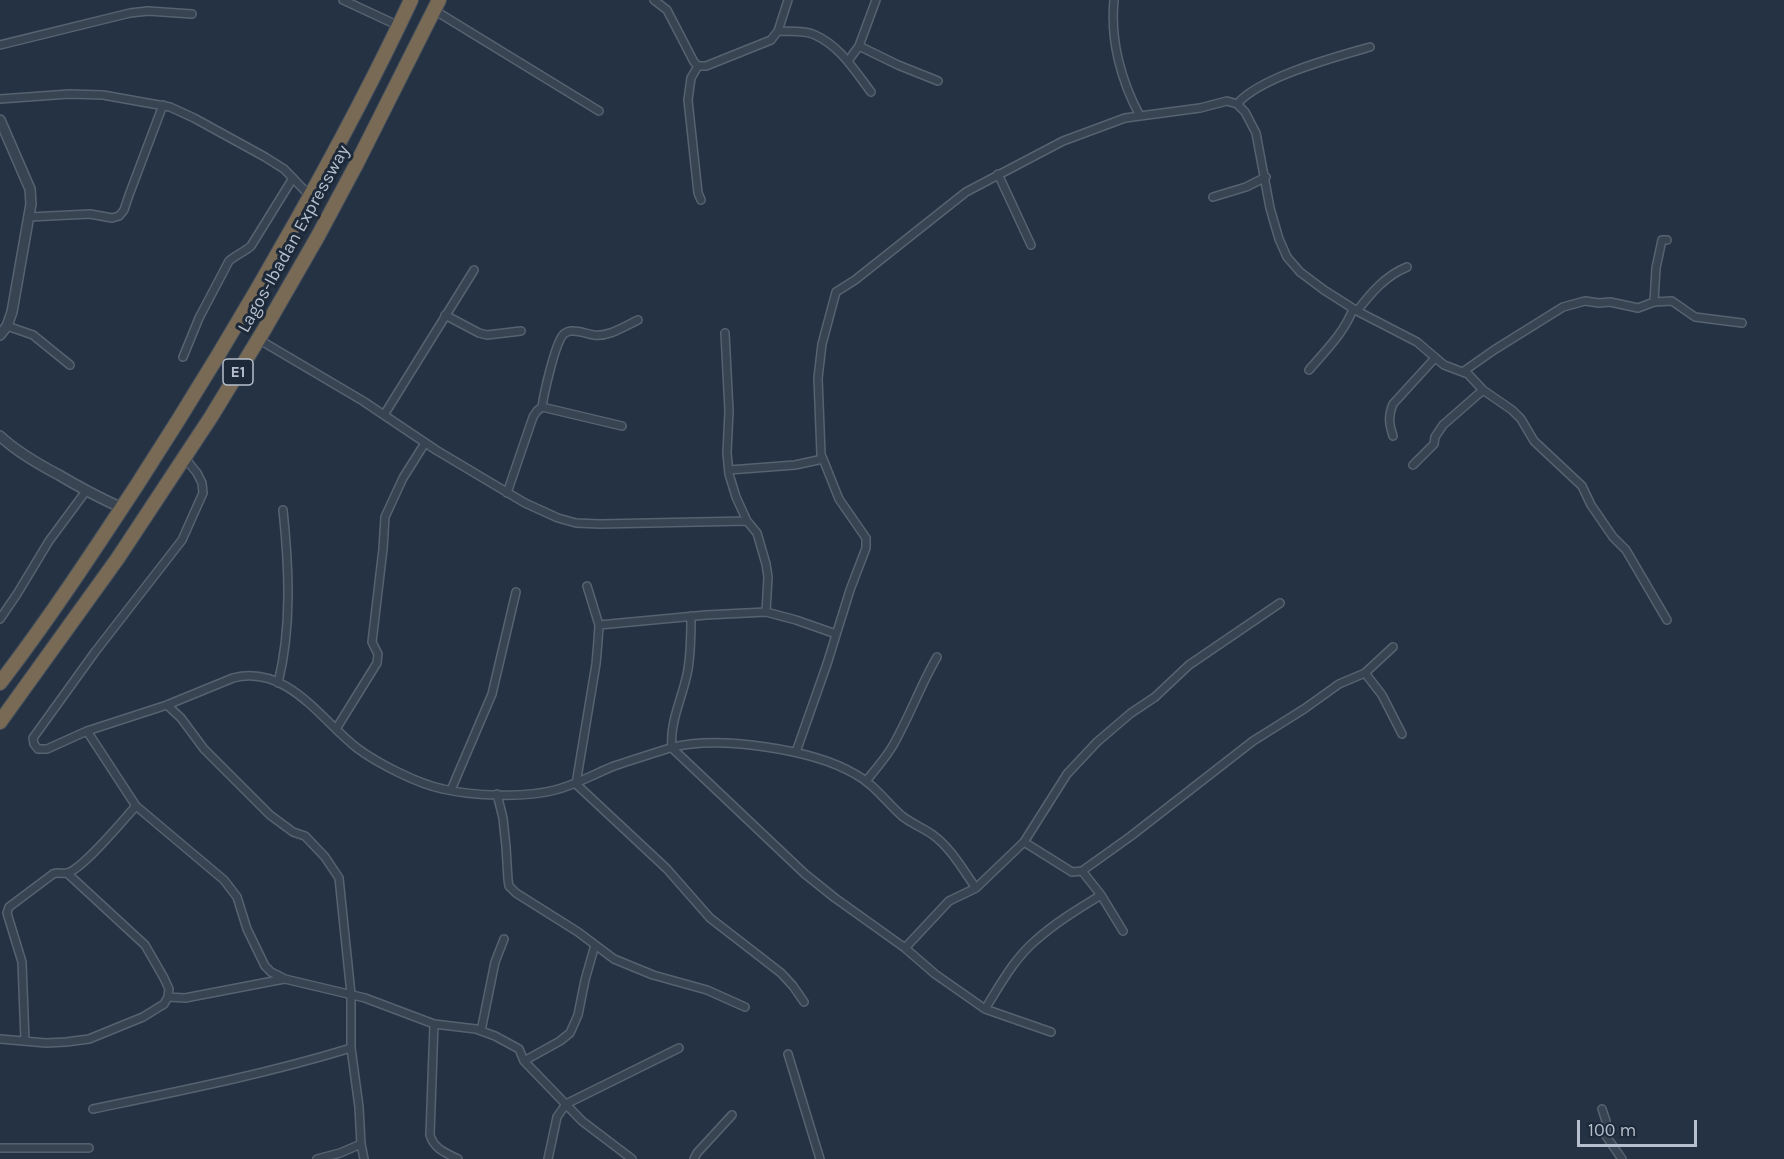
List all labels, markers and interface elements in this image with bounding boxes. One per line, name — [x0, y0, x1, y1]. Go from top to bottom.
street label: Lagos-Ibadan Expressway — [233, 141, 355, 337]
road number: E1 — [223, 359, 253, 385]
scale bar — [1580, 1108, 1700, 1146]
text: 100 m — [1588, 1119, 1636, 1141]

